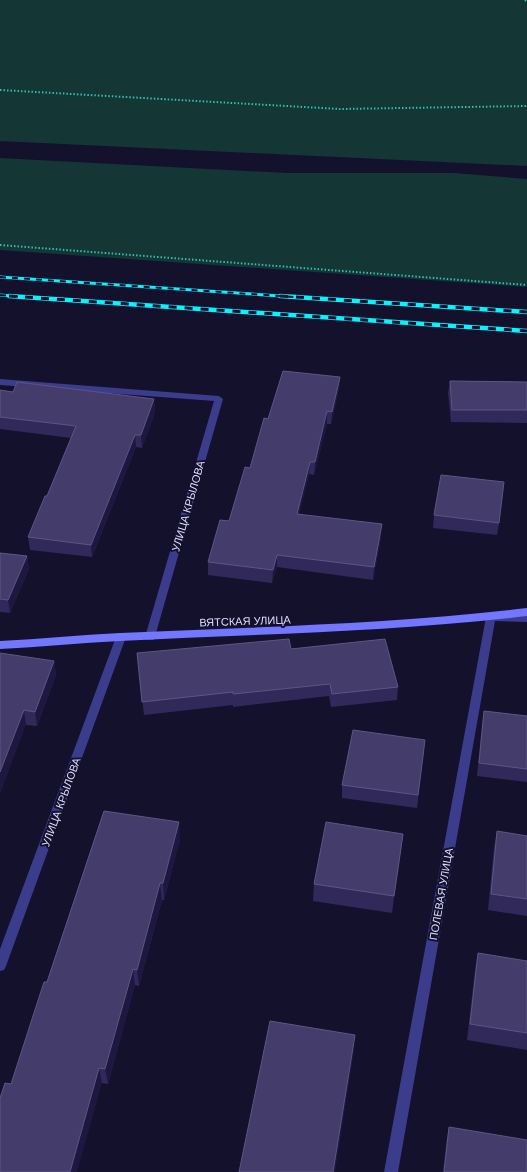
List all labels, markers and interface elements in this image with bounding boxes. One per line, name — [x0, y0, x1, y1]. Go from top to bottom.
street label: УЛИЦА КРЫЛОВА — [169, 459, 207, 553]
street label: ВЯТСКАЯ УЛИЦА — [199, 613, 292, 629]
street label: УЛИЦА КРЫЛОВА — [39, 755, 83, 848]
street label: ПОЛЕВАЯ УЛИЦА — [427, 846, 455, 941]

